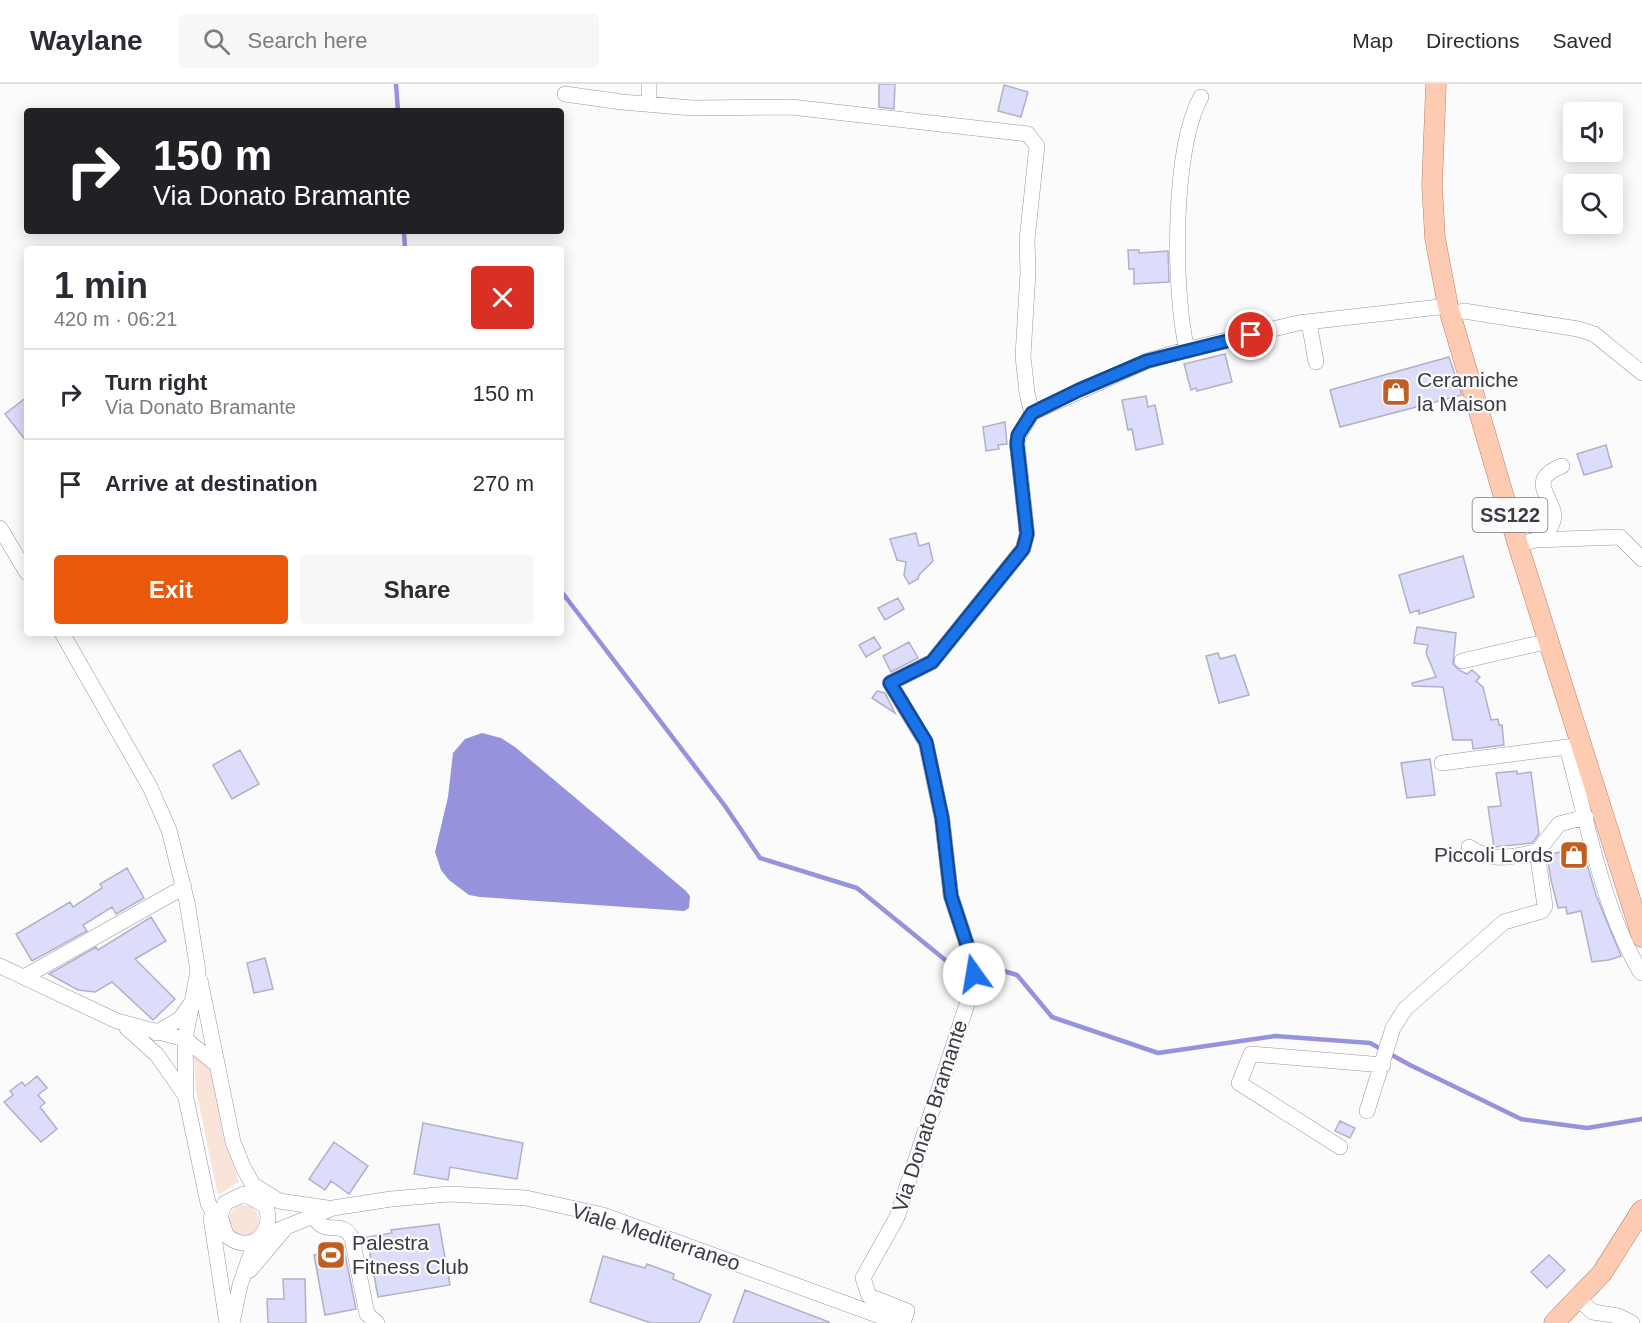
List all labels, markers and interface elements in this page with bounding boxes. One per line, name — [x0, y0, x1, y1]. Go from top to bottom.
search box — [179, 14, 599, 68]
text: Waylane — [30, 25, 143, 56]
icon: search — [200, 25, 233, 58]
text: Search here — [248, 28, 367, 53]
text: Map — [1352, 29, 1393, 52]
text: Directions — [1426, 29, 1519, 52]
text: Saved — [1552, 29, 1612, 52]
map controls — [1563, 102, 1623, 234]
button: sound — [1563, 102, 1623, 162]
icon: right — [54, 132, 132, 210]
text: 150 m — [153, 132, 272, 179]
button: search — [1563, 174, 1623, 234]
text: Via Donato Bramante — [153, 181, 411, 211]
text: 1 min — [54, 265, 148, 306]
button: close — [471, 266, 534, 329]
text: 420 m · 06:21 — [54, 308, 177, 330]
pin — [1225, 309, 1276, 360]
icon: arrive — [1234, 318, 1267, 351]
place label: Ceramiche la Maison — [1417, 368, 1519, 415]
text: Turn right — [105, 370, 207, 395]
shop icon: Ceramiche la Maison — [1380, 376, 1412, 408]
icon: right — [54, 378, 87, 411]
text: 150 m — [473, 381, 534, 406]
text: Via Donato Bramante — [105, 396, 296, 418]
icon: arrive — [54, 468, 87, 501]
text: Arrive at destination — [105, 471, 318, 496]
text: 270 m — [473, 471, 534, 496]
road number: SS122 — [1472, 498, 1547, 532]
button: Exit — [54, 555, 288, 624]
button: Share — [300, 555, 534, 624]
shop icon: Piccoli Lords — [1558, 839, 1590, 871]
place label: Piccoli Lords — [1434, 843, 1553, 866]
position arrow — [942, 942, 1006, 1006]
street label: Via Donato Bramante — [888, 1017, 971, 1215]
street label: Viale Mediterraneo — [569, 1198, 743, 1275]
place label: Palestra Fitness Club — [352, 1231, 469, 1278]
sports icon: Palestra Fitness Club — [315, 1239, 347, 1271]

